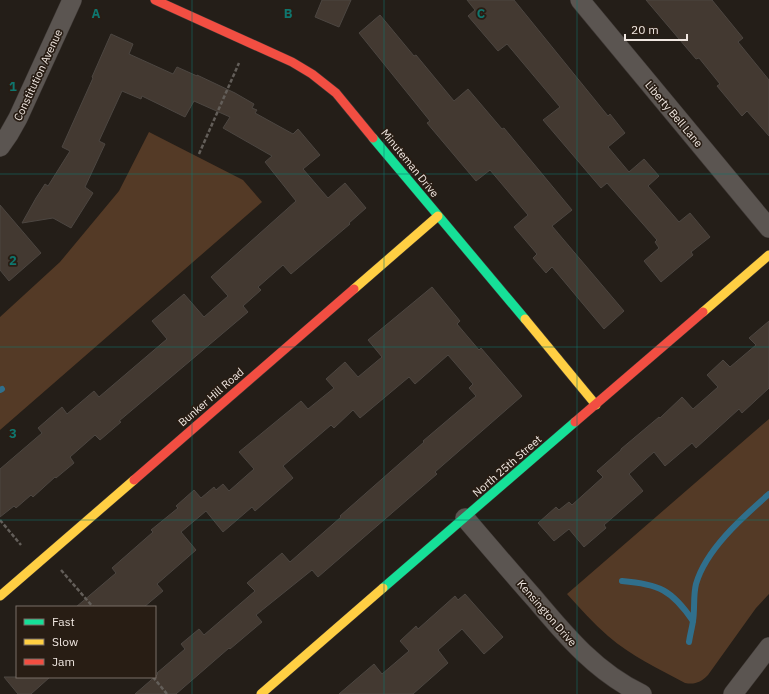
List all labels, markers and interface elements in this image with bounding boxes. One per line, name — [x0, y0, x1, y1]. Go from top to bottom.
text: A — [92, 5, 101, 22]
text: B — [284, 5, 293, 22]
text: C — [477, 5, 486, 22]
scale bar — [625, 16, 687, 42]
text: 20 m — [631, 22, 659, 37]
street label: Constitution Avenue — [11, 27, 65, 123]
text: 1 — [9, 78, 17, 95]
street label: Liberty Bell Lane — [642, 78, 706, 150]
street label: Minuteman Drive — [378, 126, 442, 200]
text: 2 — [9, 252, 17, 269]
street label: Bunker Hill Road — [175, 365, 247, 429]
text: 3 — [9, 425, 17, 442]
street label: North 25th Street — [470, 432, 544, 500]
street label: Kensington Drive — [514, 577, 580, 649]
legend — [16, 606, 156, 678]
text: Fast — [52, 614, 75, 629]
text: Slow — [52, 634, 78, 649]
text: Jam — [52, 654, 75, 669]

